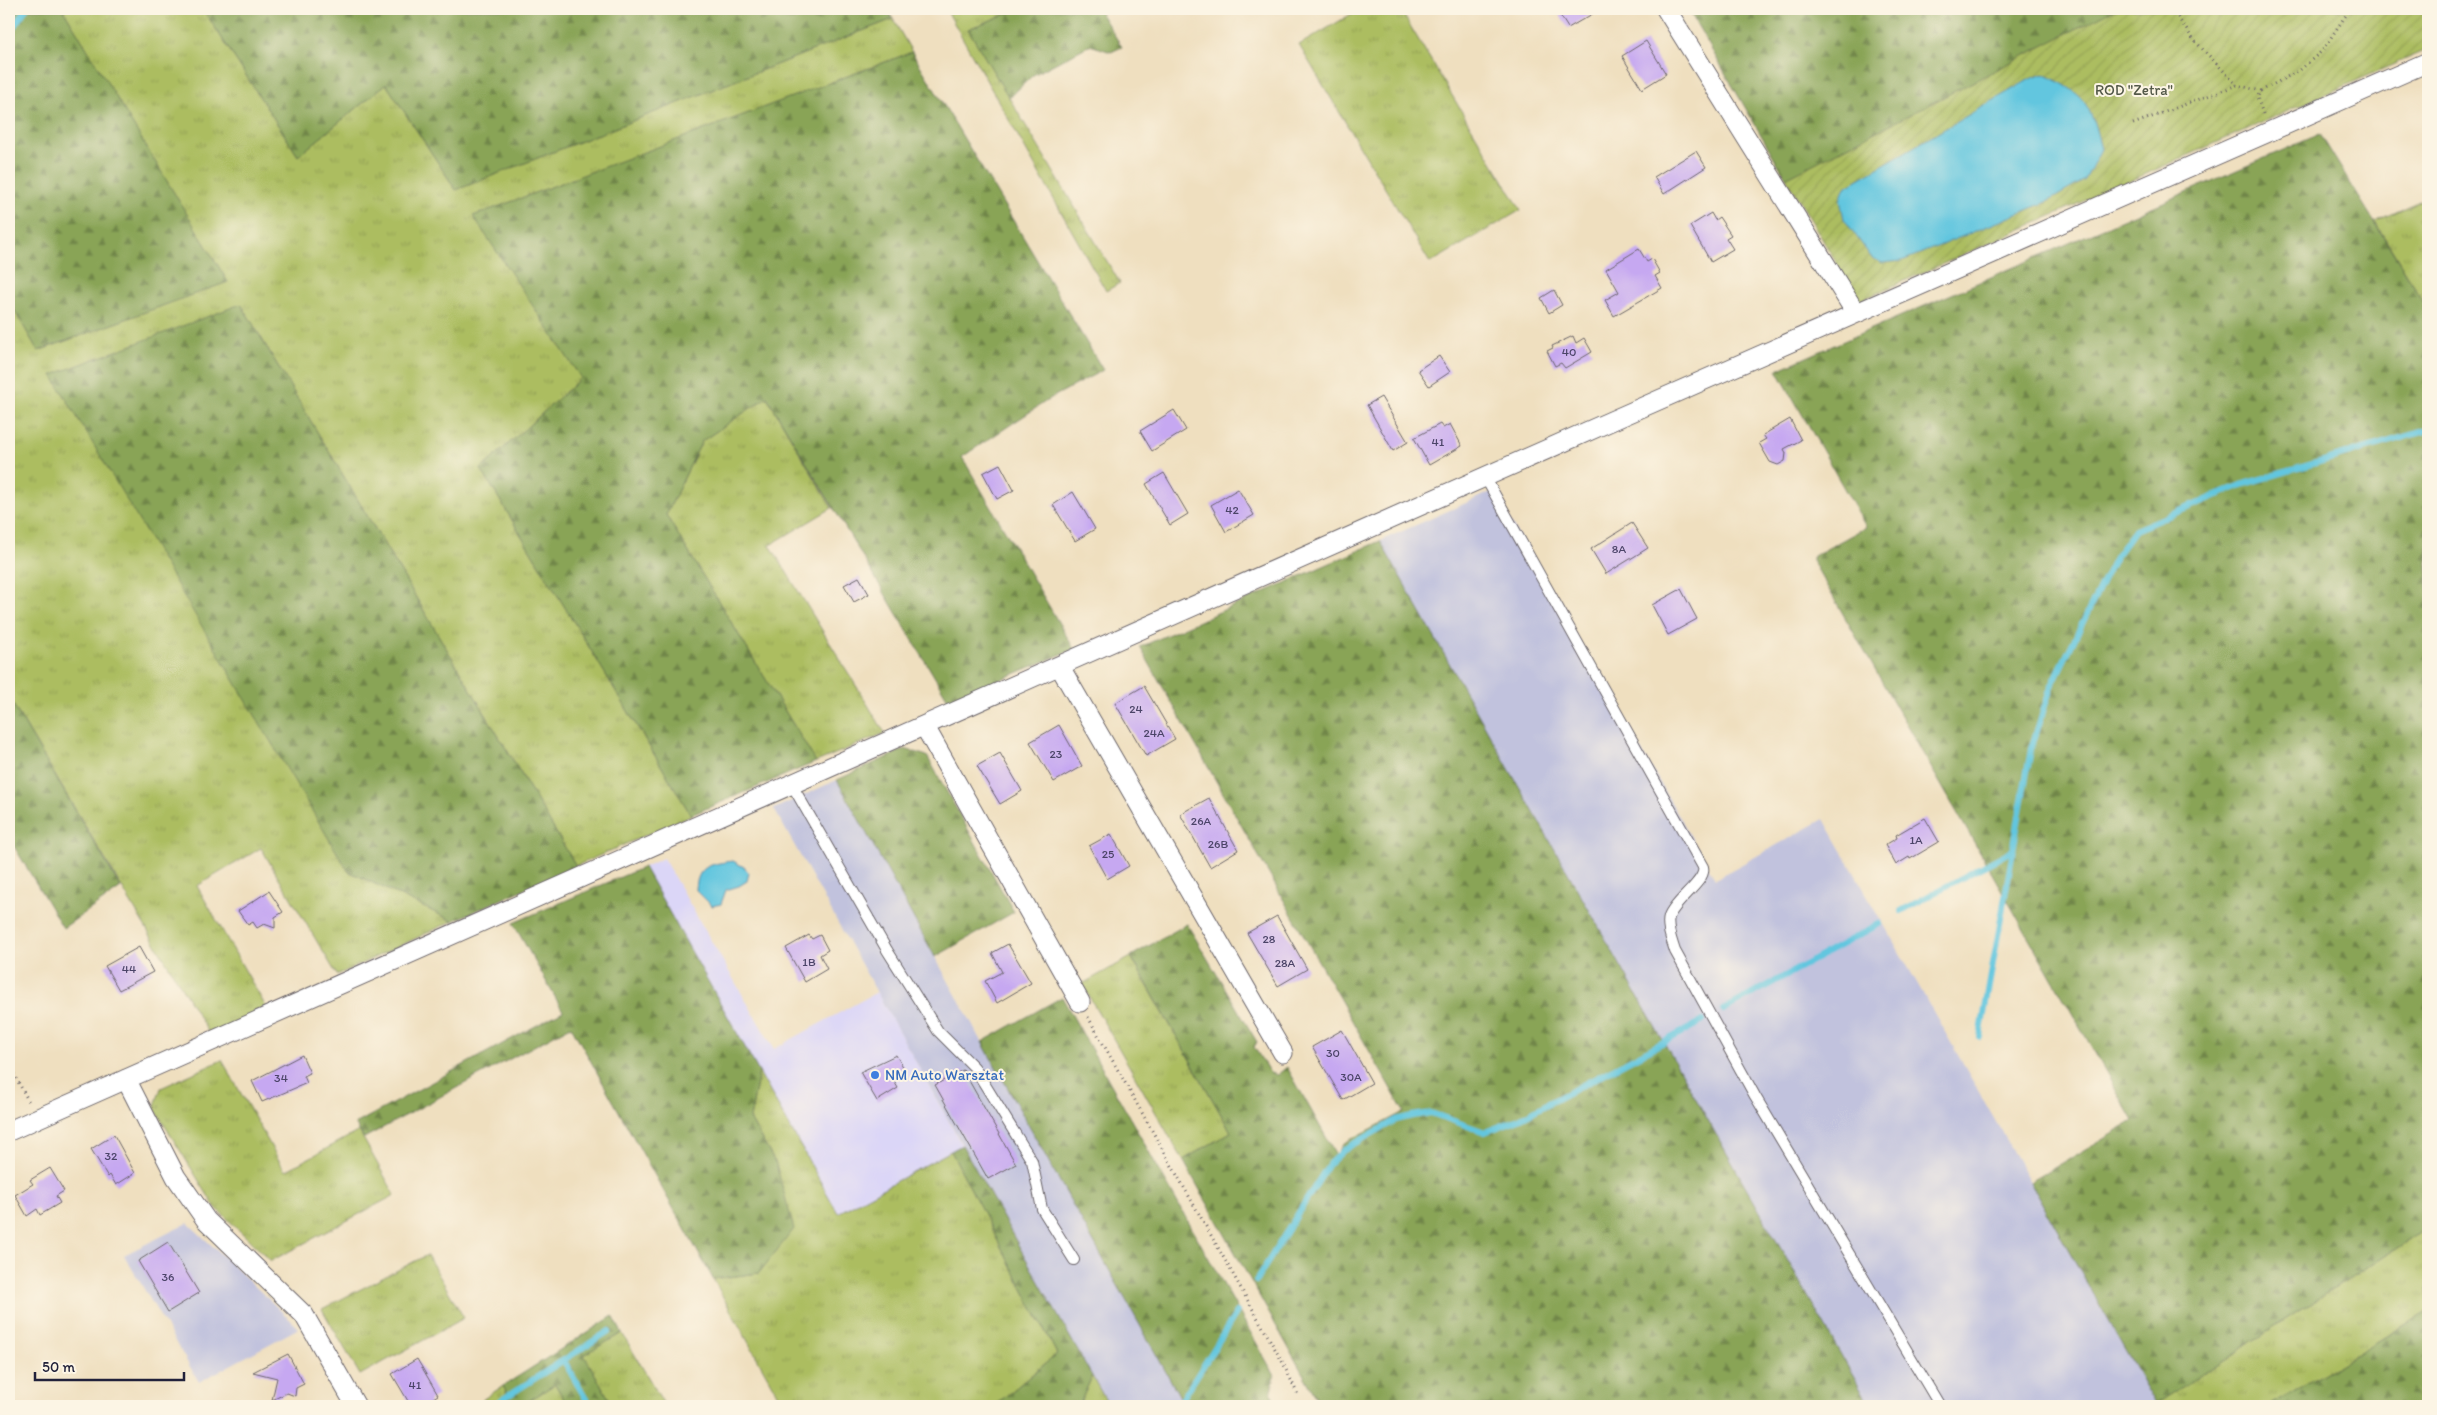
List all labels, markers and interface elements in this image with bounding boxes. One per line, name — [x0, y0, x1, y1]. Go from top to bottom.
park label: ROD "Zetra" — [2095, 81, 2173, 99]
house number: 40 — [1562, 345, 1576, 359]
house number: 41 — [1432, 435, 1445, 449]
house number: 42 — [1225, 503, 1239, 517]
house number: 8A — [1612, 542, 1626, 556]
house number: 24 — [1129, 702, 1143, 716]
house number: 24A — [1143, 726, 1165, 740]
house number: 23 — [1050, 747, 1063, 761]
house number: 26A — [1191, 814, 1211, 828]
house number: 1A — [1909, 833, 1923, 847]
house number: 26B — [1208, 837, 1228, 851]
house number: 25 — [1102, 847, 1114, 861]
house number: 28 — [1263, 932, 1276, 946]
house number: 1B — [802, 955, 816, 969]
house number: 28A — [1275, 956, 1296, 970]
house number: 44 — [122, 962, 136, 976]
house number: 30 — [1326, 1046, 1340, 1060]
place label: NM Auto Warsztat — [885, 1066, 1004, 1084]
marker: NM Auto Warsztat — [869, 1069, 881, 1081]
house number: 30A — [1340, 1070, 1362, 1084]
house number: 34 — [274, 1071, 288, 1085]
house number: 32 — [105, 1149, 118, 1163]
house number: 36 — [162, 1270, 174, 1284]
scale bar — [35, 1350, 184, 1382]
text: 50 m — [42, 1358, 75, 1376]
house number: 41 — [409, 1378, 422, 1392]

